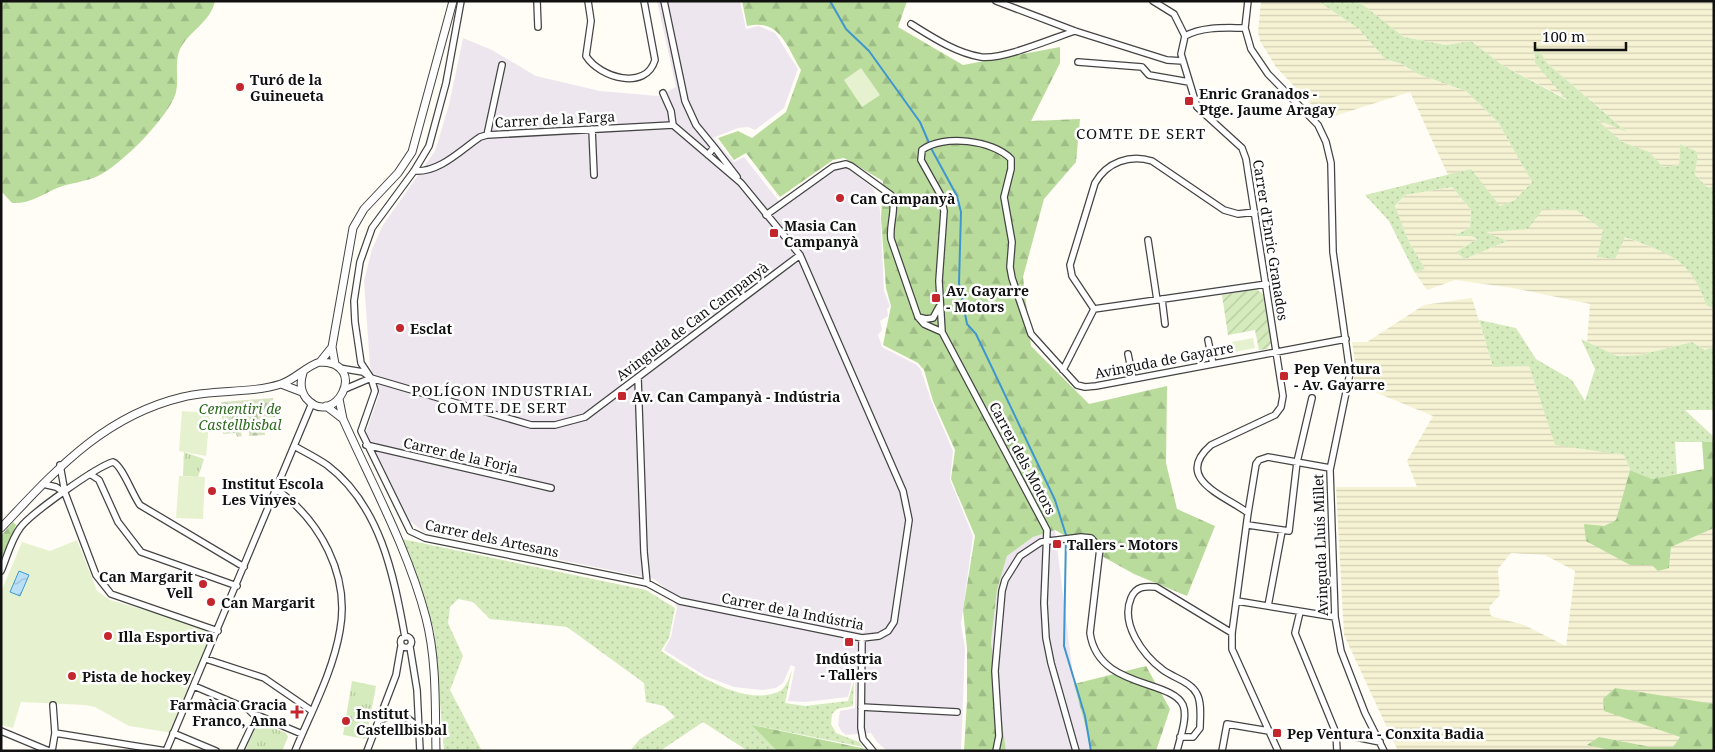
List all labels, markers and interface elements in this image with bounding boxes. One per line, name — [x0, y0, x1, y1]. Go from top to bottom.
scale bar — [1535, 20, 1626, 52]
text: 100 m — [1542, 26, 1585, 46]
place label: Turó de la Guineueta — [250, 70, 324, 105]
marker: Turó de la Guineueta — [234, 81, 246, 93]
place label: Enric Granados - Ptge. Jaume Aragay — [1199, 84, 1337, 119]
marker: Enric Granados - Ptge. Jaume Aragay — [1183, 95, 1195, 107]
street label: Carrer de la Farga — [494, 106, 616, 132]
district label: COMTE DE SERT — [1076, 123, 1206, 143]
street label: Carrer d'Enric Granados — [1249, 158, 1293, 322]
place label: Can Campanyà — [850, 189, 955, 208]
marker: Can Campanyà — [834, 192, 846, 204]
place label: Masia Can Campanyà — [784, 216, 859, 251]
marker: Masia Can Campanyà — [768, 227, 780, 239]
street label: Avinguda de Can Campanyà — [612, 257, 772, 385]
place label: Av. Gayarre - Motors — [946, 281, 1029, 316]
marker: Av. Gayarre - Motors — [930, 292, 942, 304]
place label: Esclat — [410, 319, 453, 338]
marker: Esclat — [394, 322, 406, 334]
street label: Avinguda de Gayarre — [1093, 337, 1235, 383]
place label: Pep Ventura - Av. Gayarre — [1294, 359, 1385, 394]
marker: Pep Ventura - Av. Gayarre — [1278, 370, 1290, 382]
district label: POLÍGON INDUSTRIAL COMTE DE SERT — [411, 380, 593, 417]
place label: Av. Can Campanyà - Indústria — [632, 387, 840, 406]
marker: Av. Can Campanyà - Indústria — [616, 390, 628, 402]
street label: Carrer dels Motors — [985, 398, 1061, 518]
park label: Cementiri de Castellbisbal — [199, 399, 282, 434]
street label: Carrer de la Forja — [402, 433, 520, 477]
place label: Institut Escola Les Vinyes — [222, 474, 324, 509]
street label: Avinguda Lluís Millet — [1308, 474, 1332, 616]
marker: Institut Escola Les Vinyes — [206, 485, 218, 497]
street label: Carrer dels Artesans — [423, 515, 561, 561]
place label: Tallers - Motors — [1067, 535, 1178, 554]
marker: Tallers - Motors — [1051, 538, 1063, 550]
place label: Can Margarit Vell — [99, 567, 193, 602]
marker: Can Margarit Vell — [197, 578, 209, 590]
street label: Carrer de la Indústria — [720, 588, 866, 634]
place label: Can Margarit — [221, 593, 315, 612]
marker: Can Margarit — [205, 596, 217, 608]
place label: Illa Esportiva — [118, 627, 214, 646]
marker: Illa Esportiva — [102, 630, 114, 642]
marker: Indústria - Tallers — [843, 636, 855, 648]
place label: Indústria - Tallers — [816, 649, 882, 684]
place label: Pista de hockey — [82, 667, 192, 686]
marker: Pista de hockey — [66, 670, 78, 682]
place label: Farmàcia Gracia Franco, Anna — [170, 695, 287, 730]
place label: Institut Castellbisbal — [356, 704, 447, 739]
marker: Farmàcia Gracia Franco, Anna — [291, 706, 303, 718]
marker: Institut Castellbisbal — [340, 715, 352, 727]
place label: Pep Ventura - Conxita Badia — [1287, 724, 1484, 743]
marker: Pep Ventura - Conxita Badia — [1271, 727, 1283, 739]

